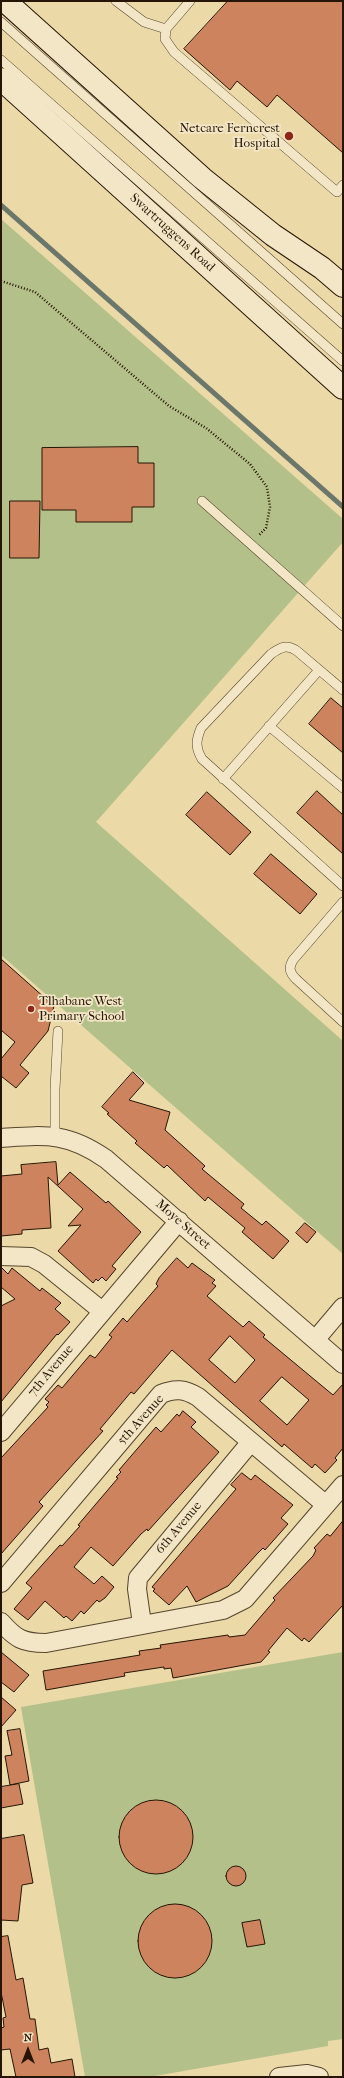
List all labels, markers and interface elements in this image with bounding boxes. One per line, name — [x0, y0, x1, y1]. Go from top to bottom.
place label: Netcare Ferncrest Hospital — [179, 121, 280, 152]
marker: Netcare Ferncrest Hospital — [283, 130, 295, 142]
street label: Swartruggens Road — [126, 191, 218, 275]
place label: Tlhabane West Primary School — [39, 994, 125, 1025]
marker: Tlhabane West Primary School — [26, 1004, 36, 1014]
street label: Moye Street — [152, 1197, 214, 1253]
street label: 7th Avenue — [25, 1342, 77, 1400]
street label: 5th Avenue — [114, 1392, 168, 1448]
street label: 6th Avenue — [153, 1499, 205, 1557]
north arrow — [8, 2030, 48, 2070]
text: N — [24, 2031, 32, 2044]

